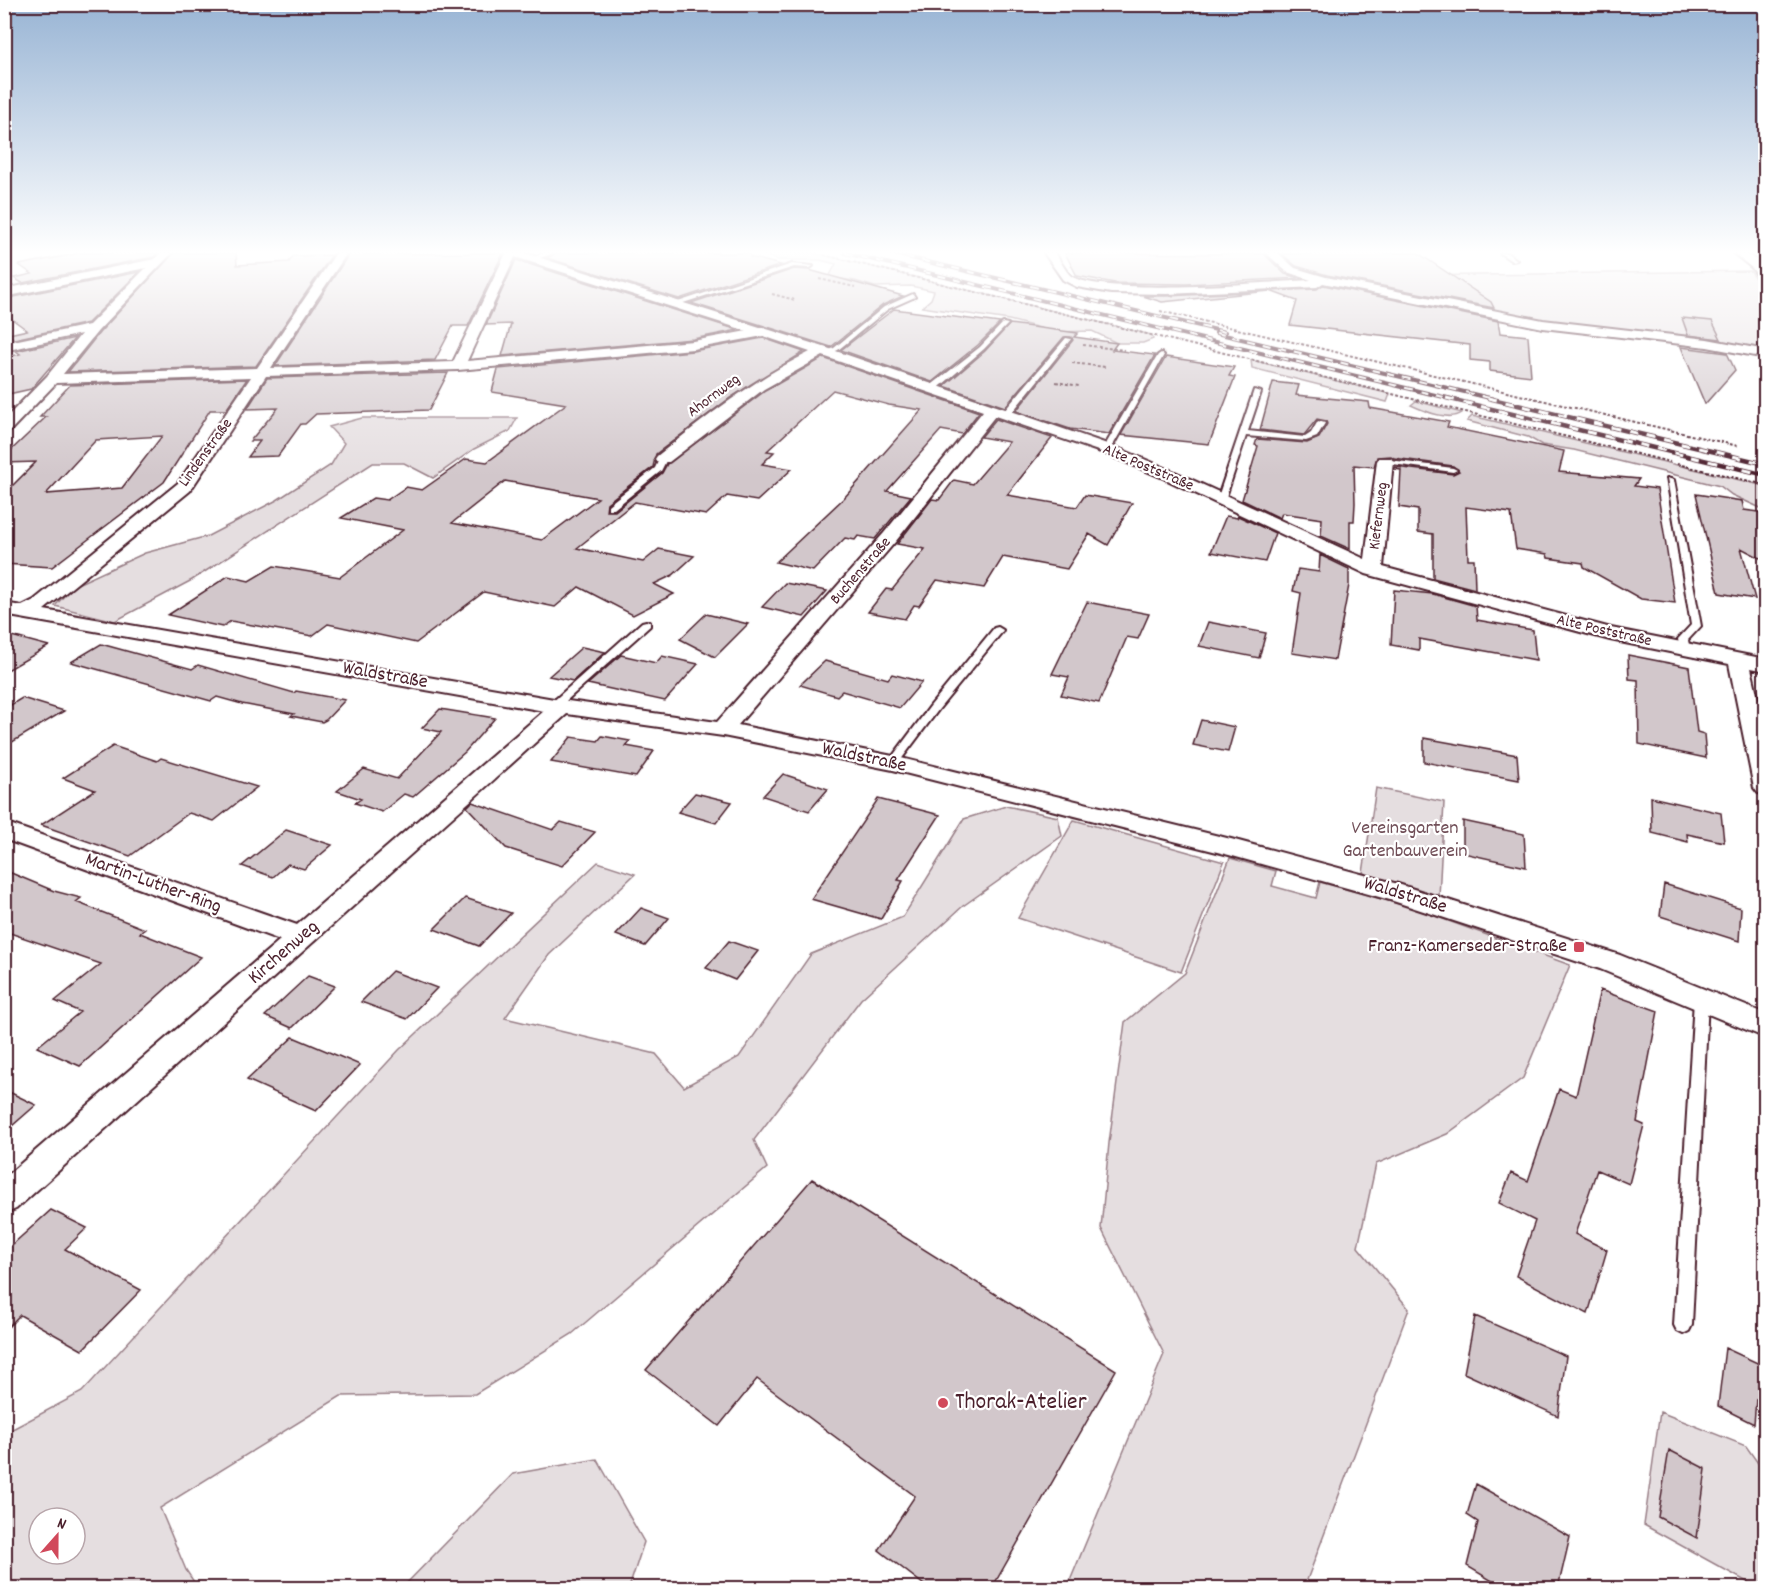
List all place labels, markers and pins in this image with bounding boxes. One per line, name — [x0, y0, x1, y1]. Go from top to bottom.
place label: Franz-Kamerseder-Straße — [1368, 933, 1567, 961]
marker: Franz-Kamerseder-Straße — [1572, 940, 1586, 954]
place label: Thorak-Atelier — [955, 1386, 1087, 1420]
marker: Thorak-Atelier — [936, 1396, 950, 1410]

